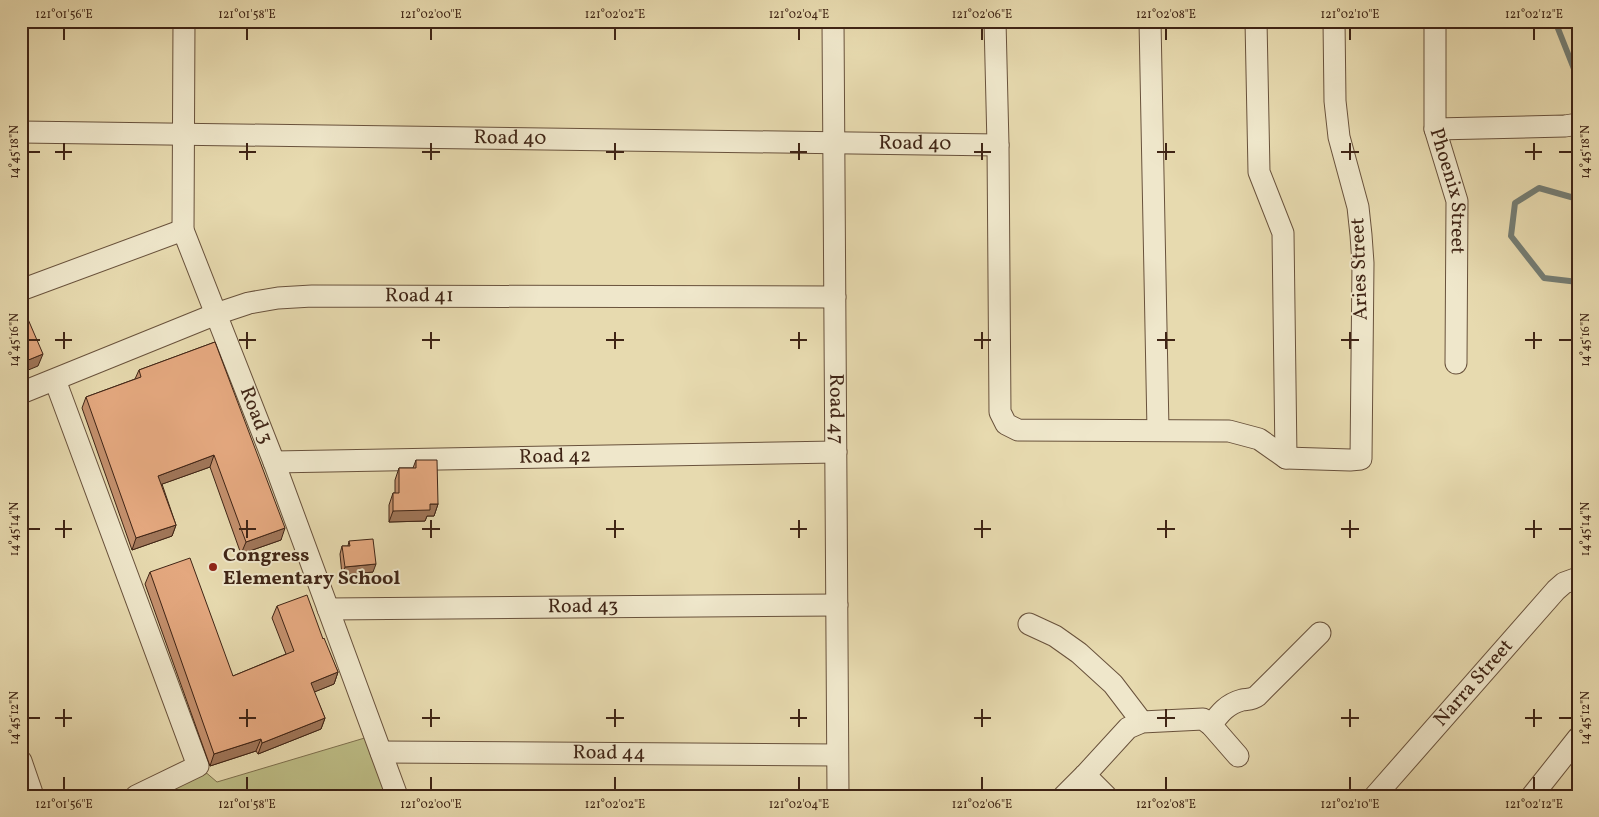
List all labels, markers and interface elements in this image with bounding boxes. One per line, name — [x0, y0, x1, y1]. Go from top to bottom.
text: 121°01'56"E — [35, 7, 93, 23]
text: 121°01'58"E — [218, 7, 276, 23]
text: 121°02'00"E — [400, 7, 462, 23]
text: 121°02'02"E — [585, 7, 645, 23]
text: 121°02'04"E — [769, 7, 829, 23]
text: 121°02'06"E — [952, 7, 1012, 23]
text: 121°02'08"E — [1136, 7, 1196, 23]
text: 121°02'10"E — [1321, 7, 1379, 23]
text: 121°02'12"E — [1505, 7, 1563, 23]
street label: Road 40 — [473, 124, 547, 153]
text: 14°45'18"N — [7, 125, 23, 179]
street label: Phoenix Street — [1422, 125, 1471, 254]
text: 14°45'18"N — [1578, 125, 1594, 179]
street label: Road 40 — [878, 129, 951, 158]
street label: Aries Street — [1344, 217, 1376, 321]
street label: Road 41 — [385, 282, 454, 310]
text: 14°45'16"N — [7, 313, 23, 367]
text: 14°45'16"N — [1578, 313, 1594, 367]
street label: Road 47 — [821, 373, 850, 444]
street label: Road 3 — [232, 382, 280, 448]
street label: Road 42 — [519, 442, 591, 472]
text: 14°45'14"N — [7, 502, 23, 556]
text: 14°45'14"N — [1578, 502, 1594, 556]
place label: Congress Elementary School — [223, 542, 400, 593]
marker: Congress Elementary School — [207, 561, 219, 573]
street label: Road 43 — [548, 593, 618, 621]
street label: Narra Street — [1428, 633, 1520, 733]
text: 14°45'12"N — [7, 691, 23, 745]
text: 14°45'12"N — [1578, 691, 1594, 745]
street label: Road 44 — [572, 739, 646, 768]
text: 121°01'56"E — [35, 797, 93, 813]
text: 121°01'58"E — [218, 797, 276, 813]
text: 121°02'00"E — [400, 797, 462, 813]
text: 121°02'02"E — [585, 797, 645, 813]
text: 121°02'04"E — [769, 797, 829, 813]
text: 121°02'06"E — [952, 797, 1012, 813]
text: 121°02'08"E — [1136, 797, 1196, 813]
text: 121°02'10"E — [1321, 797, 1379, 813]
text: 121°02'12"E — [1505, 797, 1563, 813]

